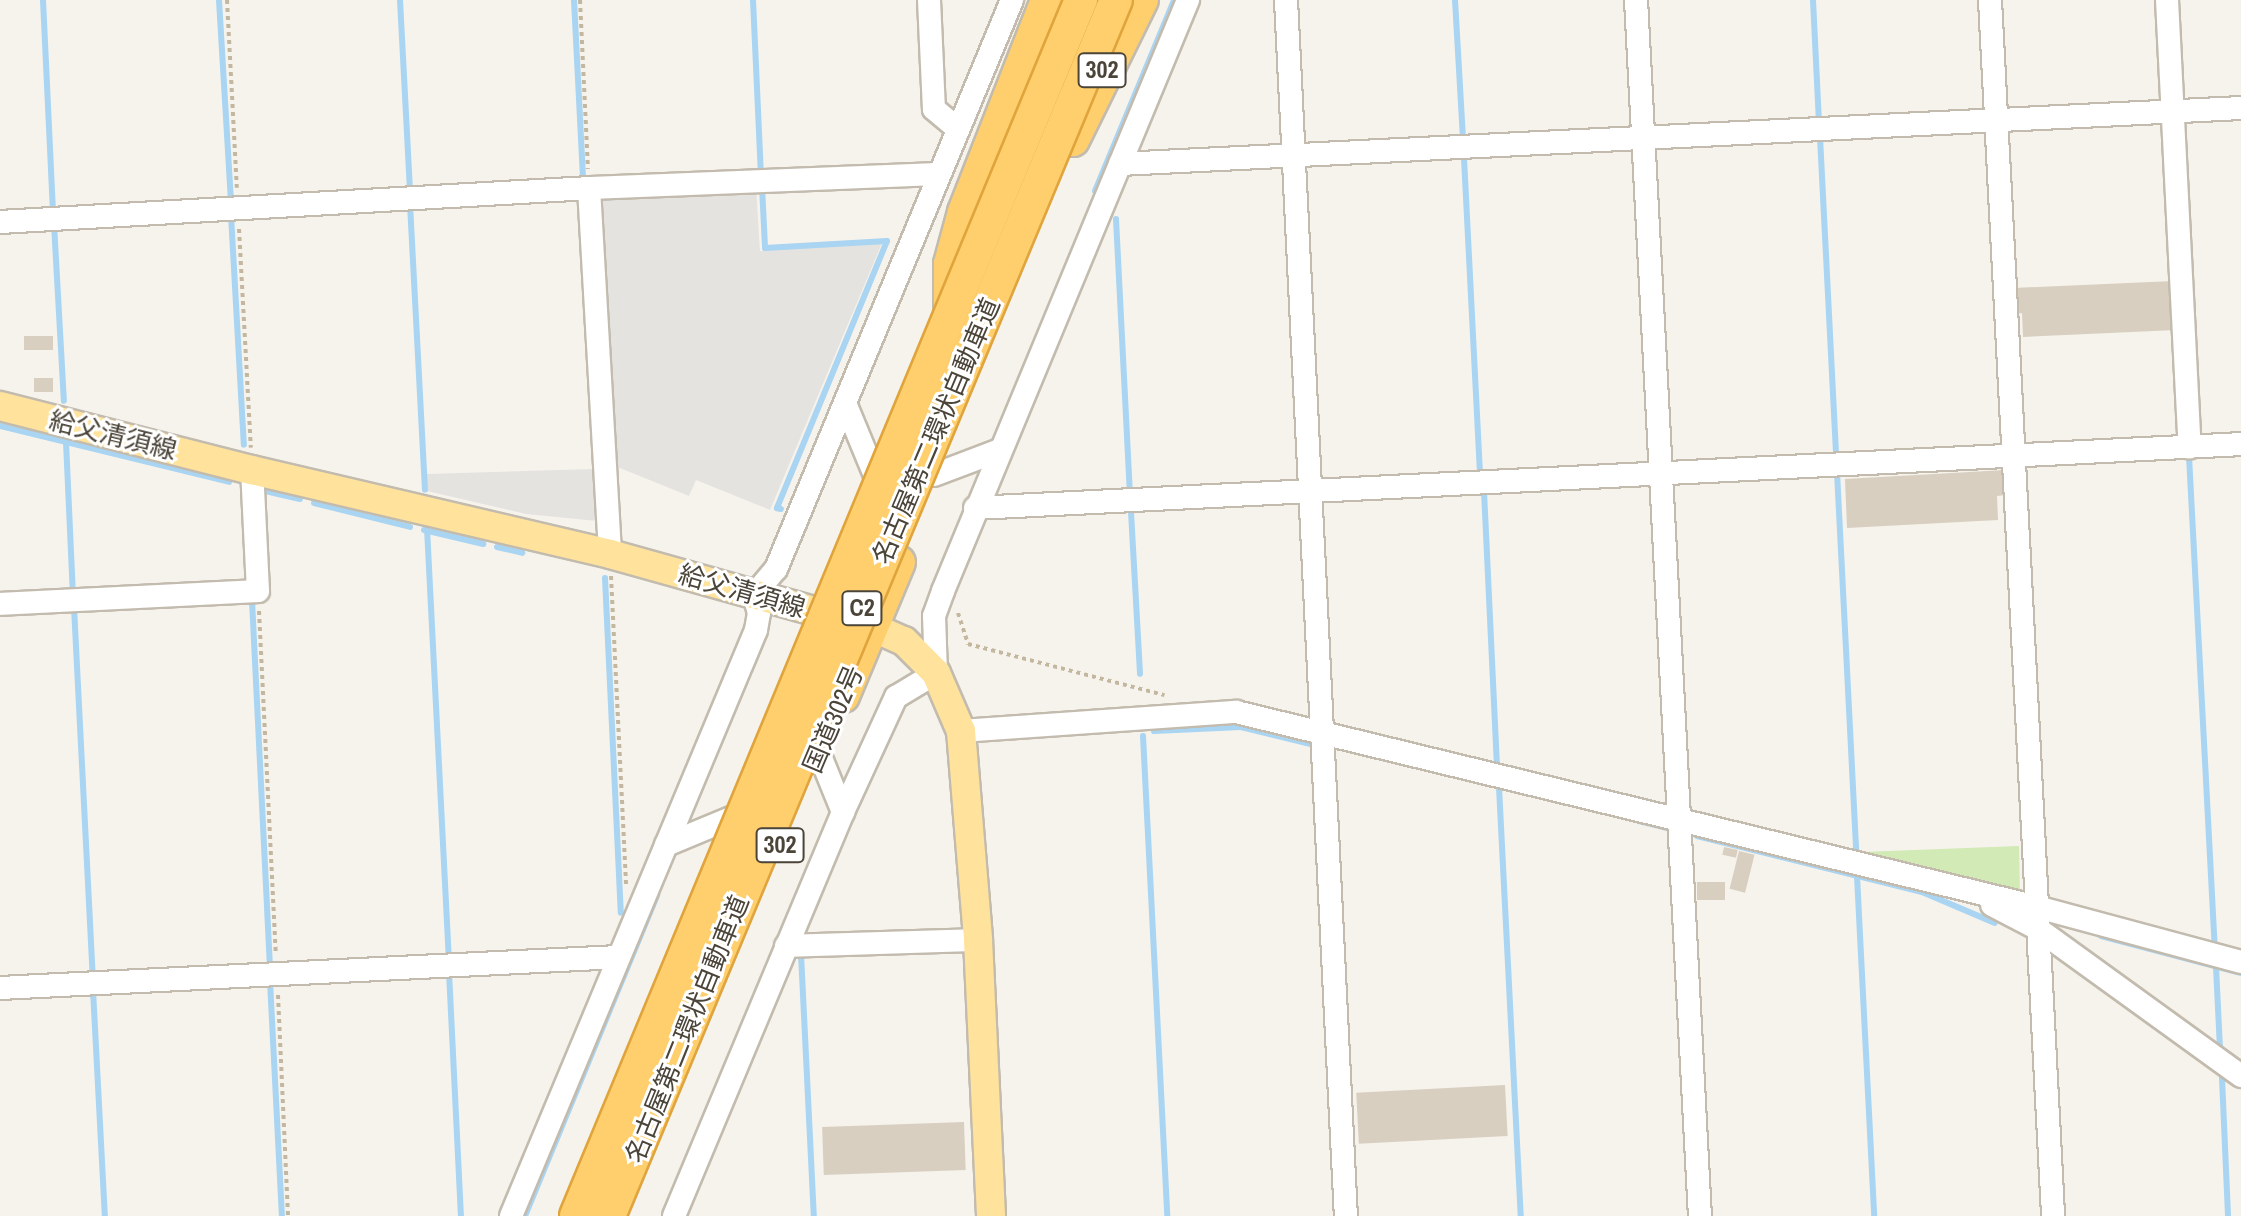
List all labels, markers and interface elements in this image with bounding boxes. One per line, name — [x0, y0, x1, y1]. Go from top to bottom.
road number: 302 — [1076, 50, 1128, 90]
street label: 名古屋第二環状自動車道 — [866, 293, 1006, 569]
street label: 給父清須線 — [46, 404, 180, 466]
street label: 給父清須線 — [675, 558, 809, 624]
road number: C2 — [840, 588, 884, 628]
street label: 国道302号 — [796, 661, 870, 777]
road number: 302 — [754, 825, 806, 865]
street label: 名古屋第二環状自動車道 — [619, 891, 755, 1167]

